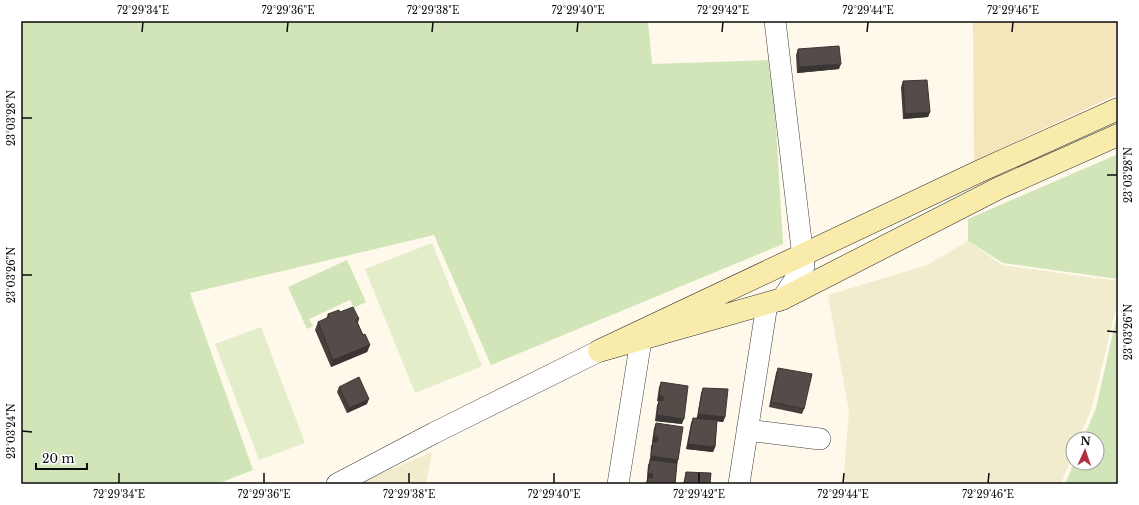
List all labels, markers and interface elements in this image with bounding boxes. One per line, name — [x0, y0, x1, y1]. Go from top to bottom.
text: 72°29'34"E — [117, 4, 169, 17]
text: 72°29'36"E — [262, 4, 314, 17]
text: 72°29'38"E — [407, 4, 459, 17]
text: 72°29'40"E — [552, 4, 604, 17]
text: 72°29'42"E — [697, 4, 749, 17]
text: 72°29'44"E — [842, 4, 894, 17]
text: 72°29'46"E — [987, 4, 1039, 17]
text: 23°03'28"N — [5, 90, 18, 146]
text: 23°03'28"N — [1122, 147, 1135, 203]
text: 23°03'26"N — [5, 247, 18, 303]
text: 23°03'26"N — [1122, 304, 1135, 360]
text: 23°03'24"N — [5, 403, 18, 459]
north arrow — [1065, 431, 1105, 471]
text: N — [1080, 434, 1092, 448]
scale bar — [36, 445, 87, 471]
text: 20 m — [42, 451, 74, 466]
text: 72°29'34"E — [93, 488, 145, 501]
text: 72°29'36"E — [238, 488, 290, 501]
text: 72°29'38"E — [383, 488, 435, 501]
text: 72°29'40"E — [528, 488, 580, 501]
text: 72°29'42"E — [673, 488, 725, 501]
text: 72°29'44"E — [817, 488, 869, 501]
text: 72°29'46"E — [962, 488, 1014, 501]

